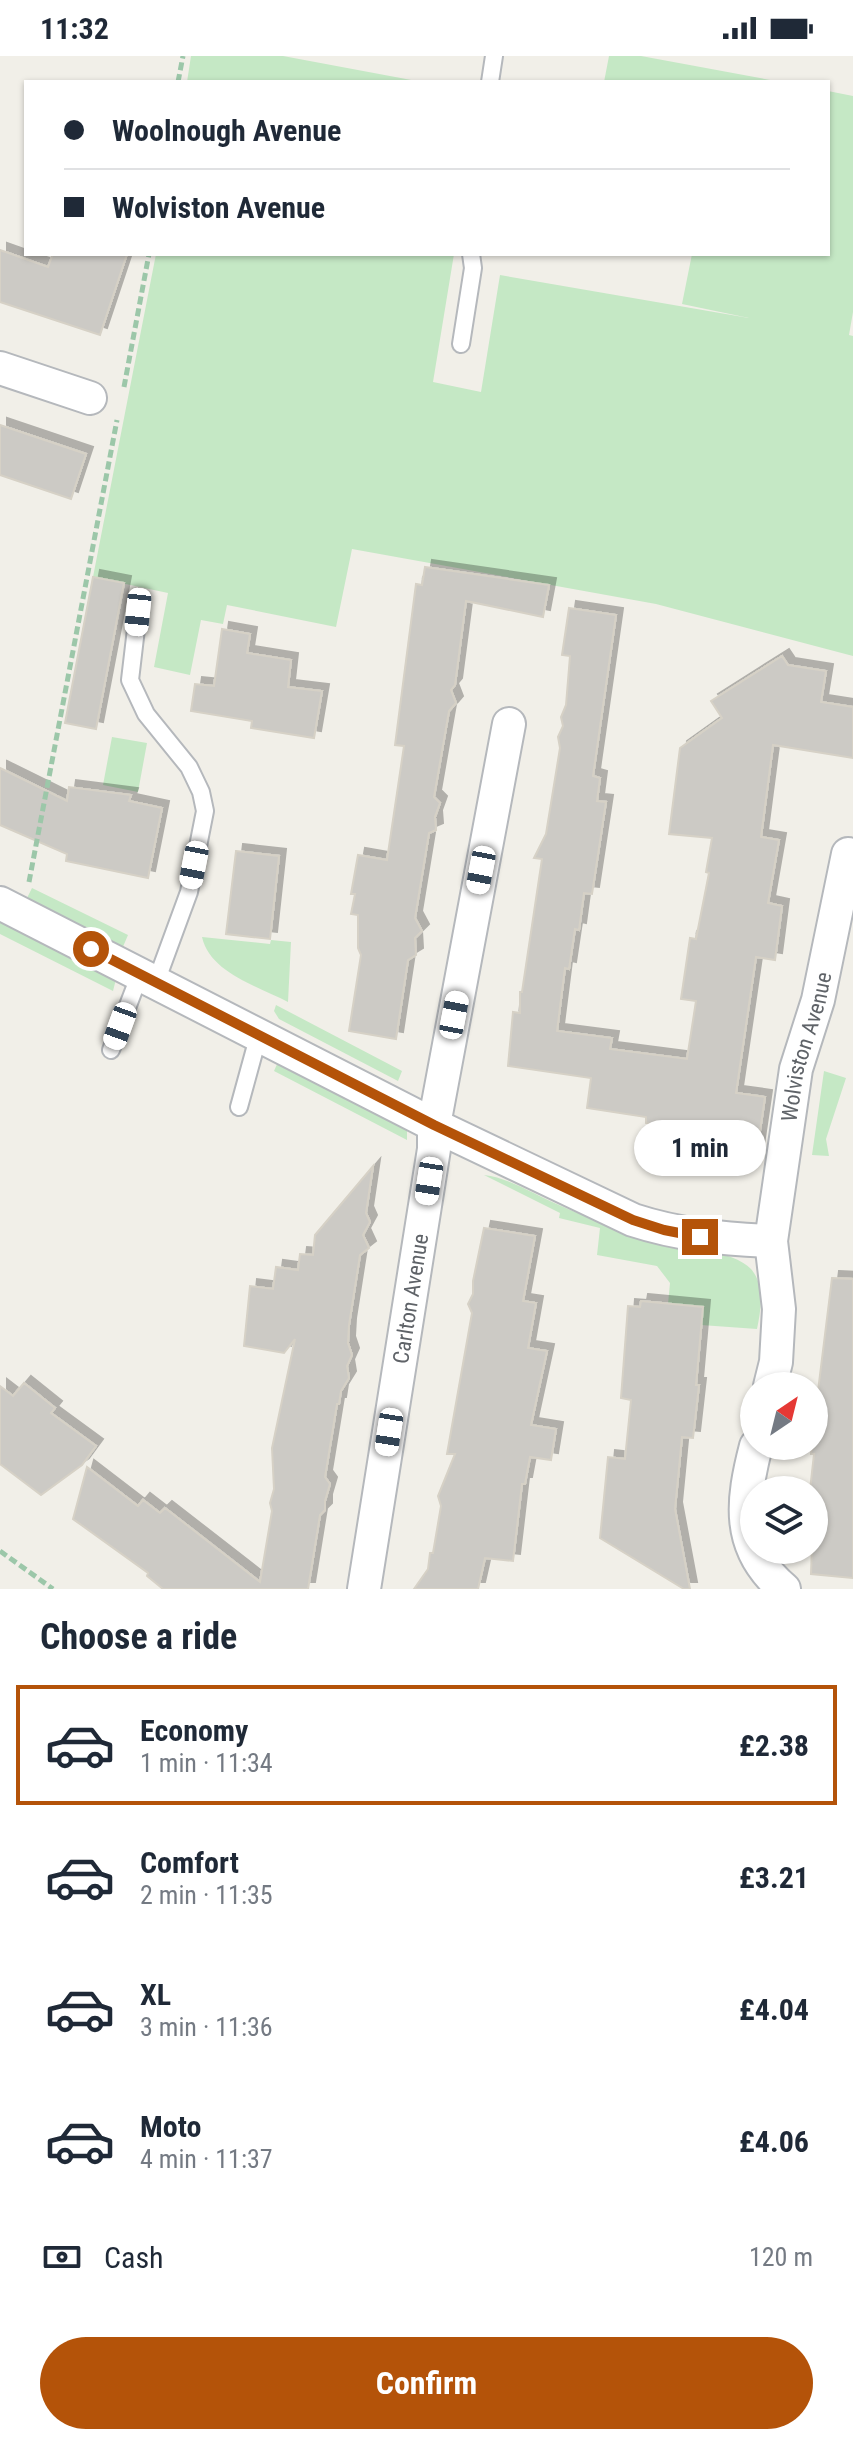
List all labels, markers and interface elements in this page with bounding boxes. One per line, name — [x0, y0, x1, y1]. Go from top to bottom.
text: 11:32 — [40, 11, 109, 46]
text: Woolnough Avenue — [112, 113, 341, 148]
text: Wolviston Avenue — [112, 190, 325, 225]
car — [124, 587, 152, 637]
car — [178, 839, 210, 891]
car — [465, 844, 497, 896]
route start — [73, 931, 109, 967]
street label: Wolviston Avenue — [776, 970, 836, 1123]
car — [438, 989, 470, 1041]
car — [101, 999, 139, 1053]
callout: 1 min — [634, 1121, 766, 1177]
text: 1 min — [671, 1133, 729, 1163]
car — [413, 1155, 445, 1207]
route end — [682, 1219, 718, 1255]
street label: Carlton Avenue — [388, 1232, 433, 1365]
north arrow — [740, 1372, 828, 1460]
map controls — [740, 1372, 828, 1564]
car — [373, 1406, 405, 1458]
button: layers — [740, 1476, 828, 1564]
text: Choose a ride — [40, 1616, 237, 1658]
icon: car — [44, 1709, 116, 1781]
text: Economy — [140, 1713, 248, 1748]
text: £2.38 — [739, 1728, 809, 1763]
text: 1 min · 11:34 — [140, 1748, 273, 1778]
icon: car — [44, 1841, 116, 1913]
text: Comfort — [140, 1845, 239, 1880]
text: £3.21 — [739, 1860, 809, 1895]
text: 2 min · 11:35 — [140, 1880, 273, 1910]
icon: car — [44, 1973, 116, 2045]
text: XL — [140, 1977, 171, 2012]
text: £4.04 — [739, 1992, 809, 2027]
text: 3 min · 11:36 — [140, 2012, 273, 2042]
icon: car — [44, 2105, 116, 2177]
text: Moto — [140, 2109, 201, 2144]
text: £4.06 — [739, 2124, 809, 2159]
text: 4 min · 11:37 — [140, 2144, 273, 2174]
icon: cash — [40, 2235, 84, 2279]
text: Cash — [104, 2240, 164, 2275]
text: 120 m — [749, 2242, 813, 2272]
button: Confirm — [40, 2337, 813, 2429]

